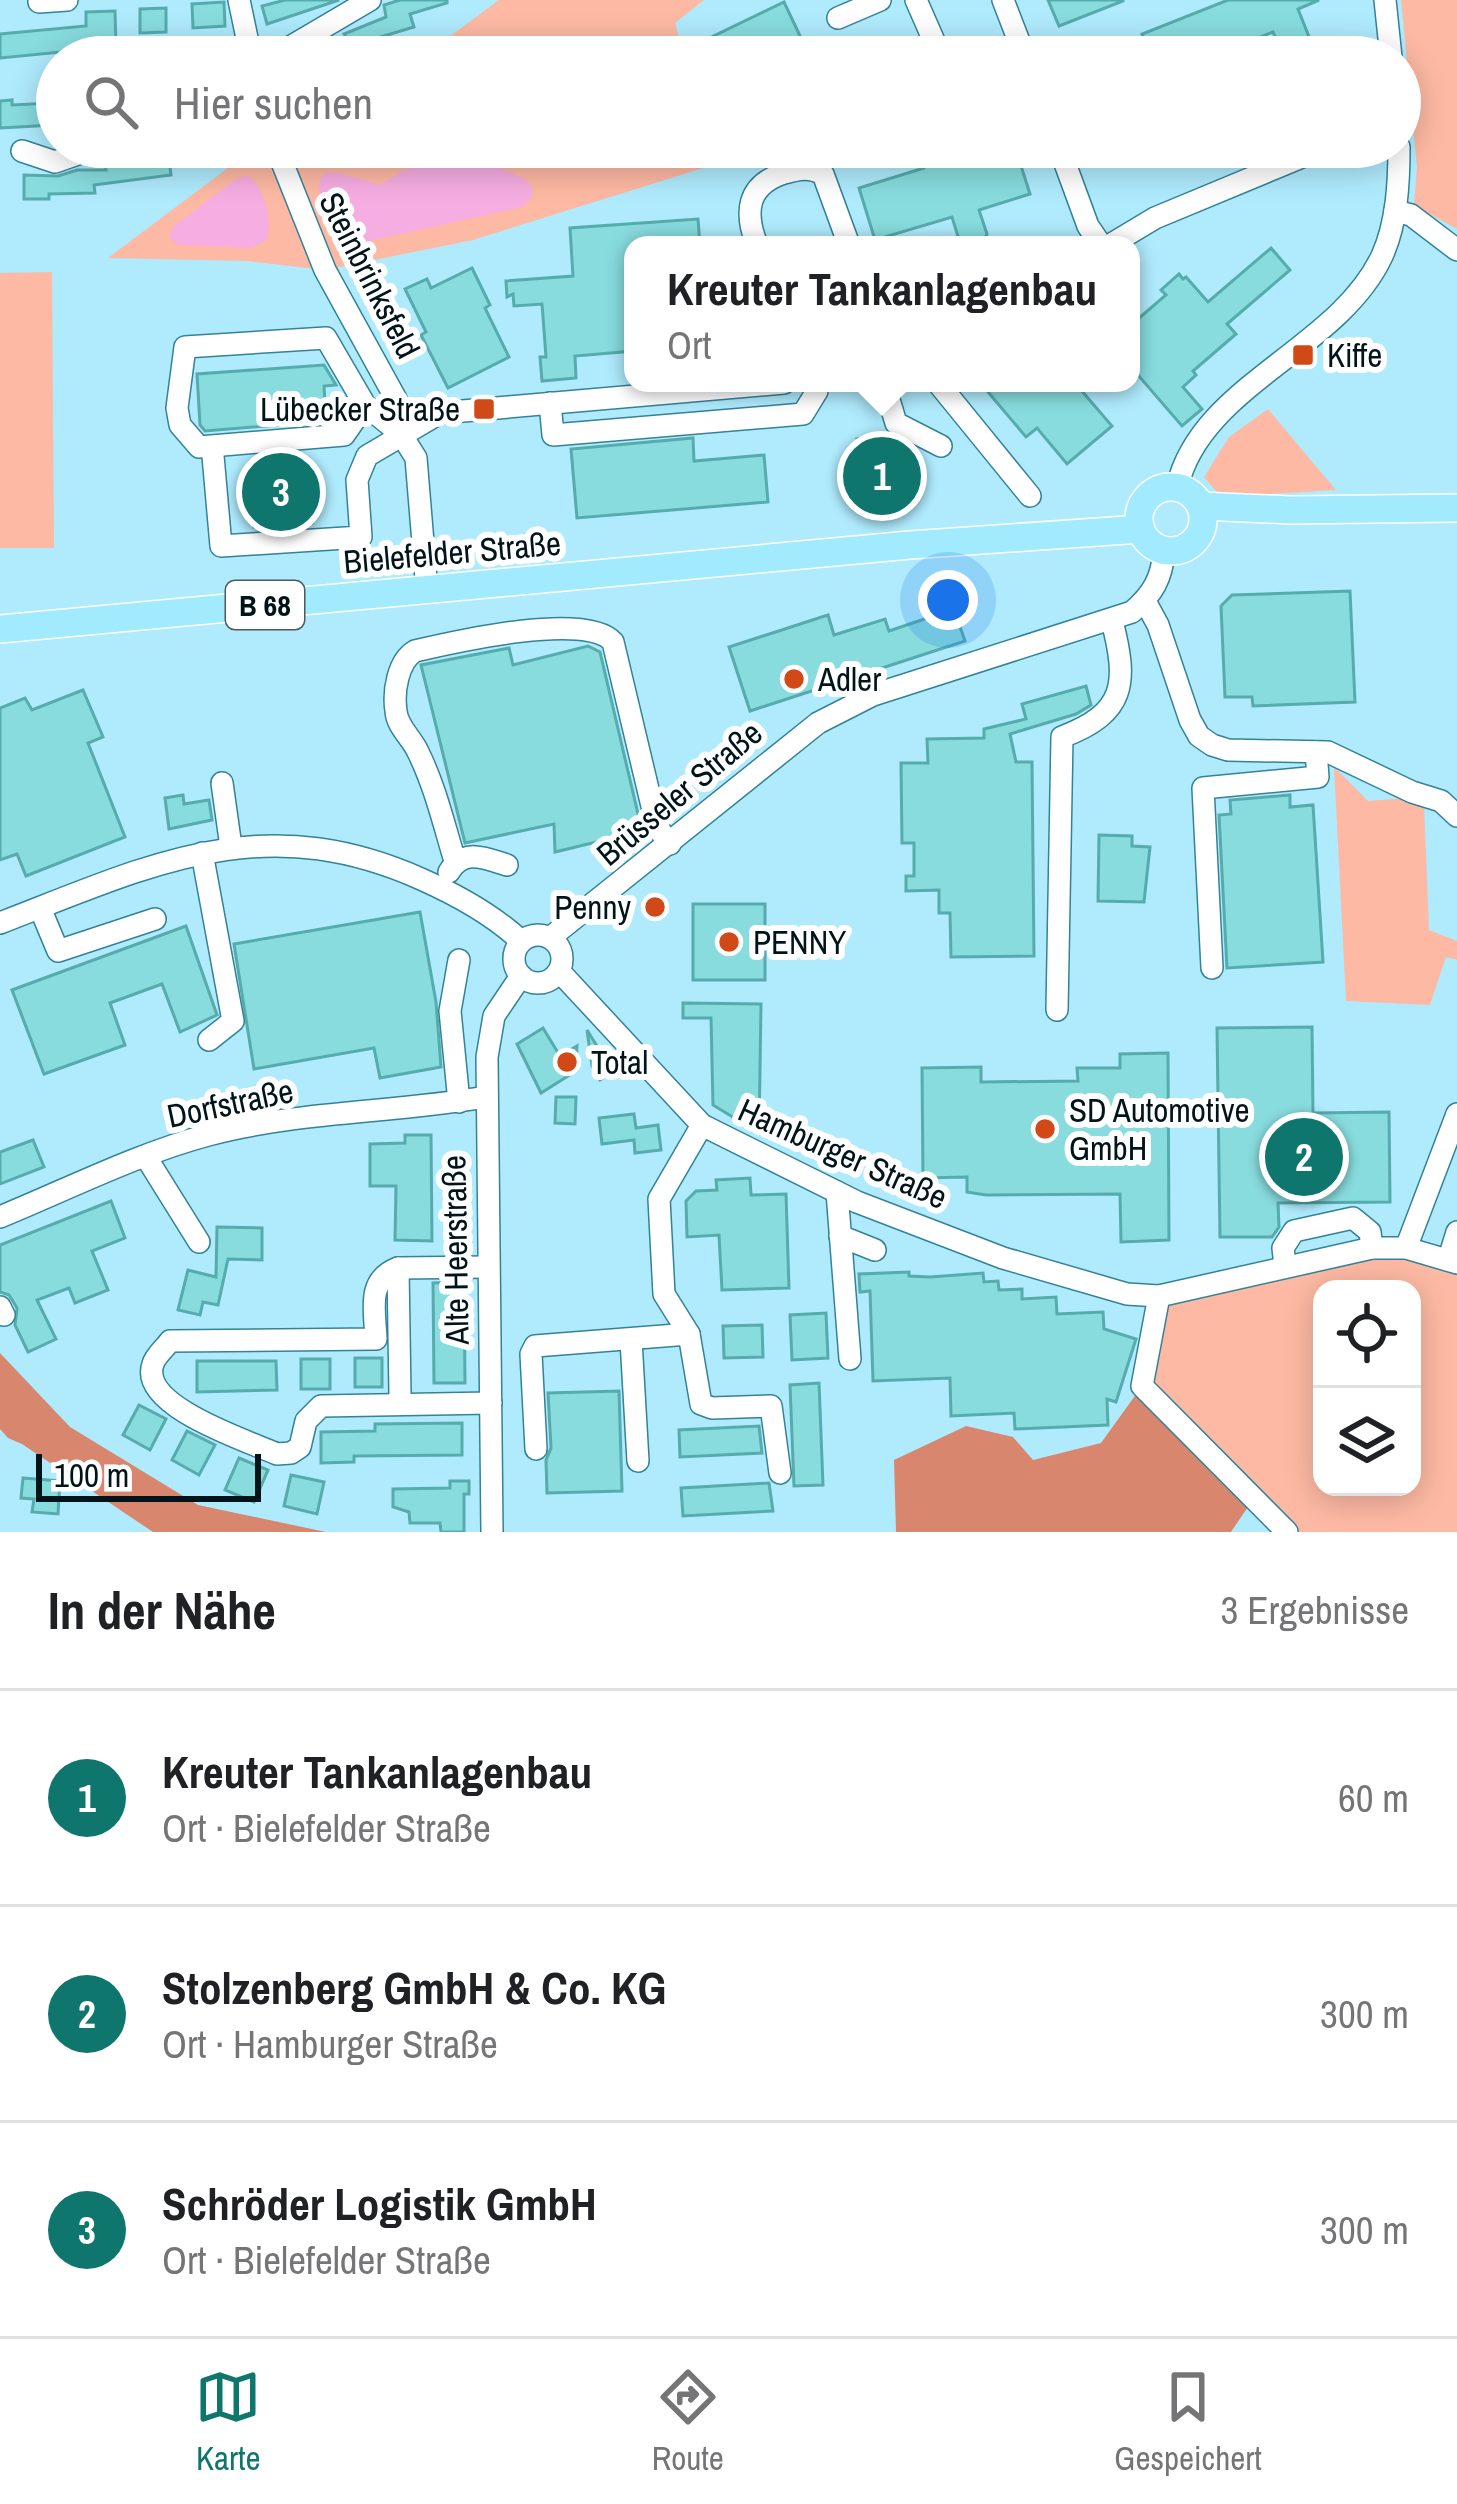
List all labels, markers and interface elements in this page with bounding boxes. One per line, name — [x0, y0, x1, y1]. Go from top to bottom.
search box — [36, 36, 1421, 168]
icon: search — [78, 69, 144, 135]
text: Hier suchen — [174, 72, 373, 133]
street label: Steinbrinksfeld — [309, 185, 431, 365]
popup — [624, 236, 1140, 392]
text: Kreuter Tankanlagenbau — [667, 258, 1097, 319]
text: Ort — [667, 319, 711, 371]
place label: Kiffe — [1327, 333, 1382, 377]
marker: Kiffe — [1290, 342, 1316, 368]
place label: Lübecker Straße — [260, 387, 460, 431]
marker: Lübecker Straße — [471, 396, 497, 422]
pin: 1 — [843, 431, 921, 521]
pin: 3 — [242, 447, 320, 537]
street label: Bielefelder Straße — [341, 521, 563, 583]
your location — [918, 570, 978, 630]
road number: B 68 — [226, 581, 304, 629]
place label: Adler — [817, 657, 881, 701]
marker: Adler — [781, 666, 807, 692]
street label: Brüsseler Straße — [587, 711, 771, 875]
place label: Penny — [554, 885, 631, 929]
marker: Penny — [642, 894, 668, 920]
place label: PENNY — [753, 920, 846, 964]
marker: PENNY — [716, 929, 742, 955]
place label: Total — [591, 1040, 648, 1084]
marker: Total — [554, 1049, 580, 1075]
street label: Dorfstraße — [163, 1068, 297, 1138]
street label: Hamburger Straße — [732, 1087, 954, 1219]
place label: SD Automotive GmbH — [1069, 1088, 1250, 1170]
pin: 2 — [1265, 1112, 1343, 1202]
marker: SD Automotive GmbH — [1032, 1116, 1058, 1142]
street label: Alte Heerstraße — [431, 1155, 479, 1346]
map controls — [1313, 1280, 1421, 1496]
button: locate — [1313, 1280, 1421, 1388]
button: layers — [1313, 1388, 1421, 1496]
scale bar — [36, 1448, 261, 1501]
text: 100 m — [54, 1453, 129, 1497]
text: In der Nähe — [48, 1576, 276, 1645]
text: 3 Ergebnisse — [1221, 1584, 1409, 1636]
text: Kreuter Tankanlagenbau — [162, 1741, 592, 1802]
text: 1 — [78, 1772, 96, 1824]
text: 60 m — [1338, 1772, 1409, 1824]
text: Ort · Bielefelder Straße — [162, 1802, 491, 1854]
text: Stolzenberg GmbH & Co. KG — [162, 1957, 666, 2018]
text: 2 — [78, 1988, 96, 2040]
text: 300 m — [1320, 1988, 1409, 2040]
text: Ort · Hamburger Straße — [162, 2018, 498, 2070]
text: Schröder Logistik GmbH — [162, 2173, 597, 2234]
text: 3 — [78, 2204, 96, 2256]
text: 300 m — [1320, 2204, 1409, 2256]
text: Ort · Bielefelder Straße — [162, 2234, 491, 2286]
tab: Karte — [195, 2364, 261, 2480]
tab: Route — [652, 2364, 724, 2480]
tab: Gespeichert — [1114, 2364, 1262, 2480]

